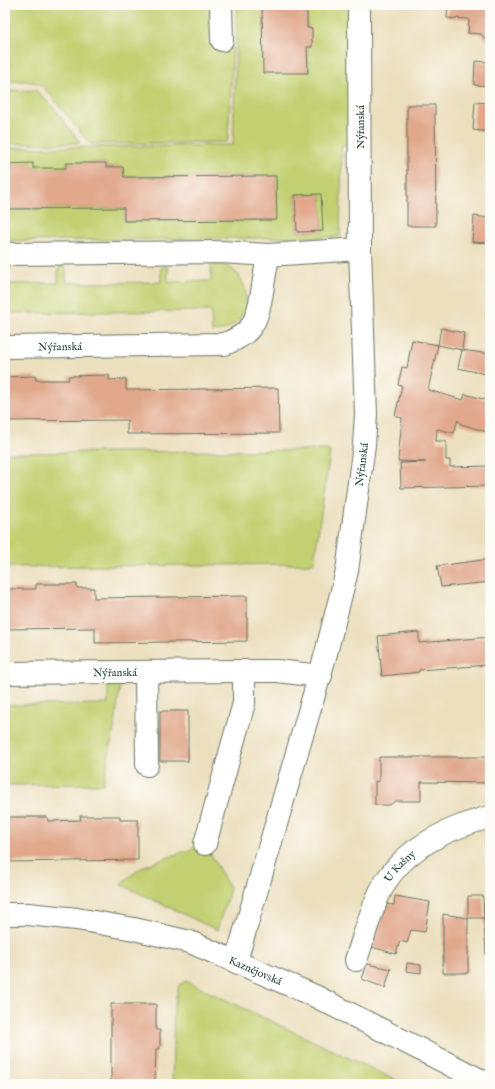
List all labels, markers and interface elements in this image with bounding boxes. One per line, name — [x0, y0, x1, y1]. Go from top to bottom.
street label: Nýřanská — [354, 105, 368, 149]
street label: Nýřanská — [38, 340, 82, 355]
street label: Nýřanská — [352, 442, 372, 487]
street label: Nýřanská — [93, 666, 137, 680]
street label: U Kašny — [382, 847, 419, 885]
street label: Kaznějovská — [226, 954, 284, 989]

